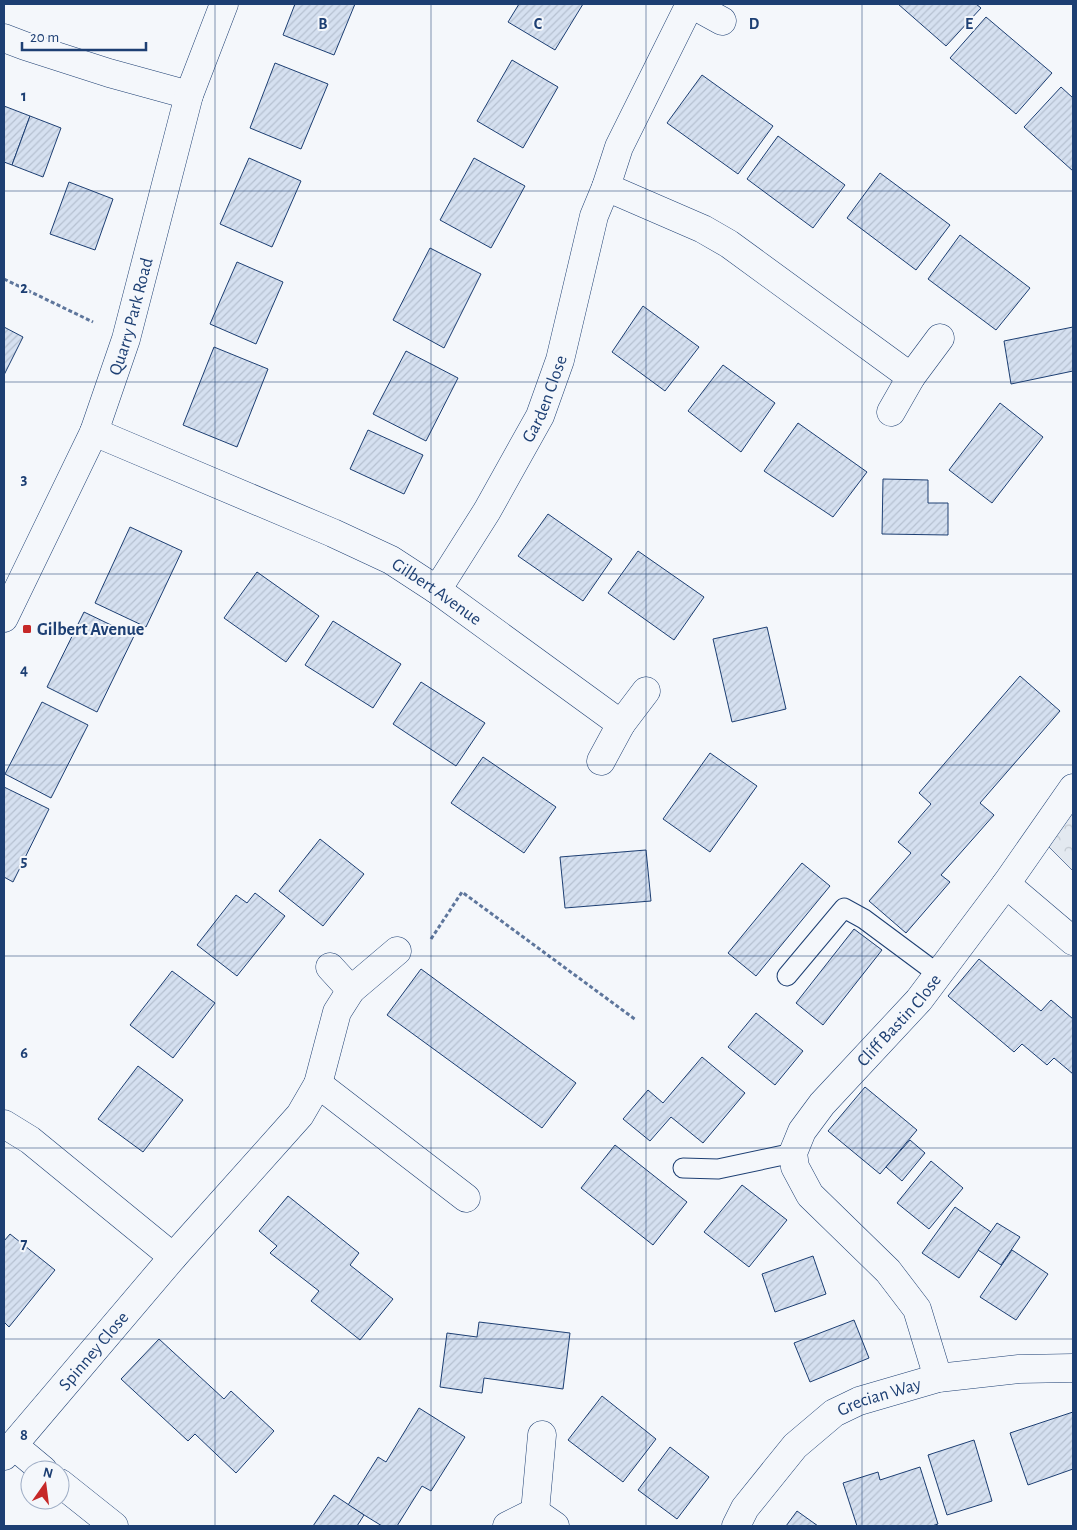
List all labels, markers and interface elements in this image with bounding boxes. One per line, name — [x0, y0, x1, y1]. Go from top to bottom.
text: B — [318, 16, 328, 32]
text: C — [534, 16, 543, 32]
text: D — [749, 16, 760, 32]
text: E — [965, 16, 973, 32]
scale bar — [22, 20, 146, 52]
text: 20 m — [30, 30, 59, 45]
text: 1 — [21, 88, 27, 104]
street label: Quarry Park Road — [106, 256, 157, 378]
text: 2 — [20, 280, 28, 296]
street label: Garden Close — [519, 354, 571, 446]
text: 3 — [21, 471, 28, 487]
street label: Gilbert Avenue — [388, 555, 484, 629]
place label: Gilbert Avenue — [37, 621, 144, 639]
marker: Gilbert Avenue — [21, 623, 33, 635]
text: 4 — [20, 662, 28, 678]
text: 5 — [21, 853, 28, 869]
street label: Cliff Bastin Close — [854, 971, 945, 1070]
text: 6 — [20, 1045, 28, 1061]
text: 7 — [21, 1236, 28, 1252]
street label: Spinney Close — [56, 1309, 132, 1394]
street label: Grecian Way — [835, 1375, 924, 1420]
text: 8 — [20, 1427, 28, 1443]
north arrow — [20, 1460, 70, 1510]
text: N — [41, 1465, 54, 1481]

